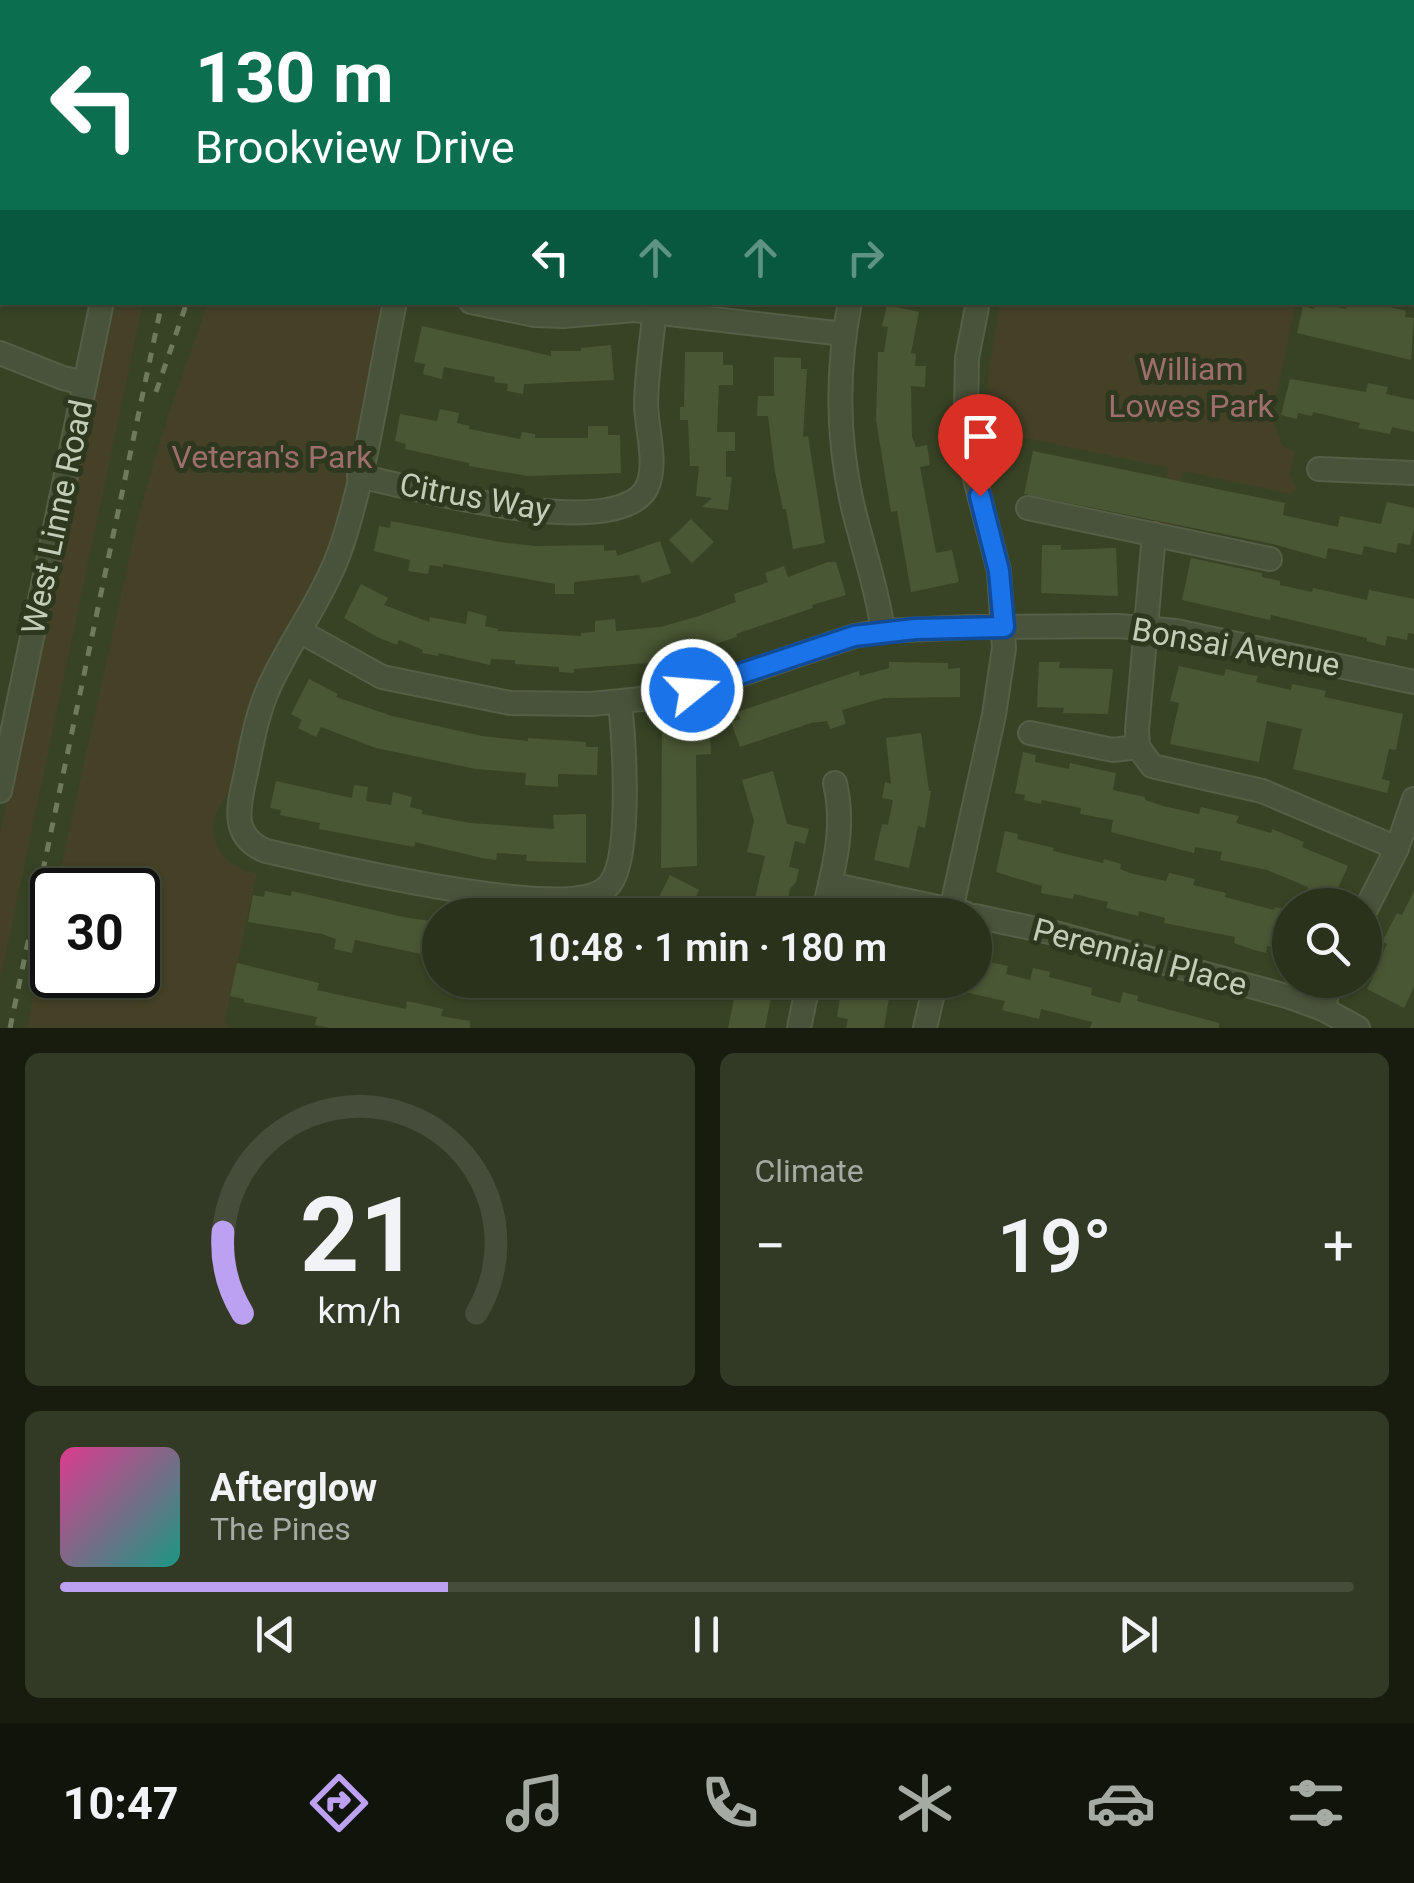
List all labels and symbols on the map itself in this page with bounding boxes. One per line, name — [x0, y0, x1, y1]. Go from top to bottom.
park label: William Lowes Park — [1108, 350, 1275, 425]
pin — [938, 394, 1023, 497]
street label: West Linne Road — [14, 396, 100, 638]
park label: Veteran's Park — [171, 438, 373, 476]
street label: Citrus Way — [397, 465, 553, 529]
street label: Bonsai Avenue — [1129, 610, 1343, 684]
position arrow — [640, 638, 744, 742]
speed limit sign: 30 — [30, 868, 160, 998]
street label: Perennial Place — [1029, 910, 1251, 1004]

